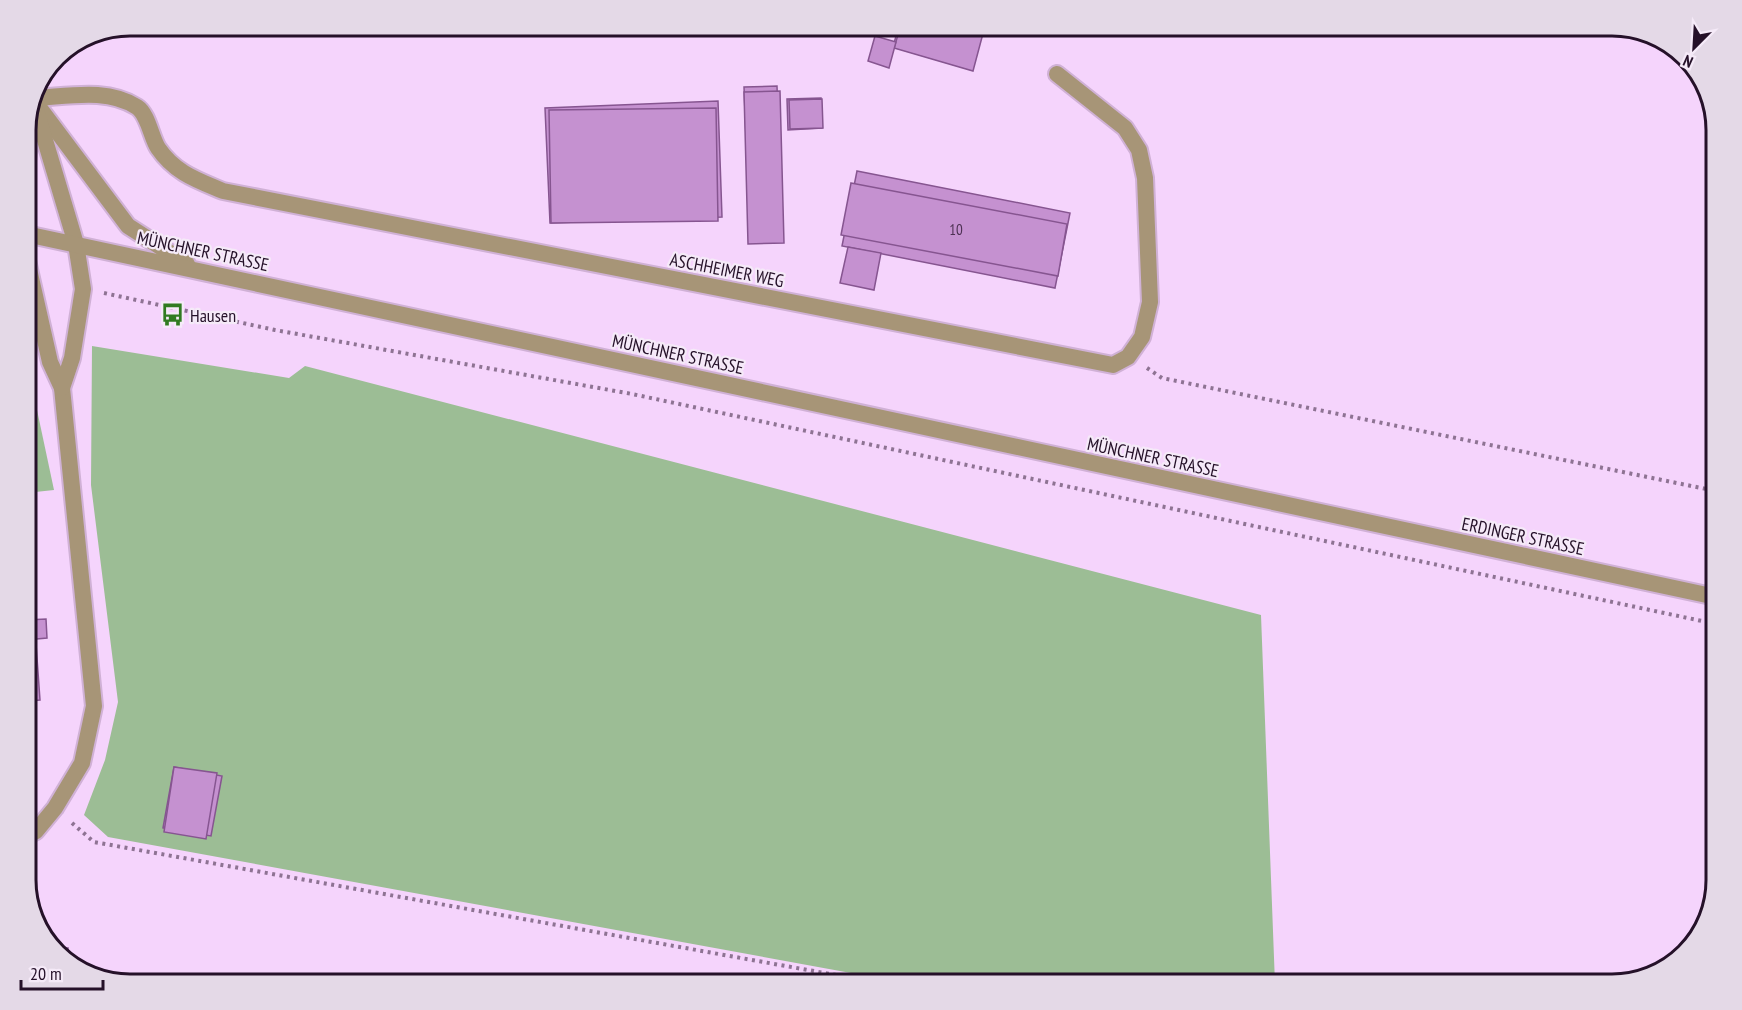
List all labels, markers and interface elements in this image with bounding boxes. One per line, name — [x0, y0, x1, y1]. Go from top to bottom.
north arrow — [1664, 18, 1724, 78]
text: N — [1680, 51, 1696, 73]
house number: 10 — [949, 220, 963, 239]
street label: MÜNCHNER STRASSE — [135, 226, 271, 276]
street label: ASCHHEIMER WEG — [668, 248, 786, 292]
bus stop icon: Hausen — [159, 302, 185, 328]
place label: Hausen — [190, 304, 236, 327]
street label: MÜNCHNER STRASSE — [610, 329, 746, 379]
street label: MÜNCHNER STRASSE — [1085, 432, 1221, 482]
street label: ERDINGER STRASSE — [1460, 512, 1586, 560]
scale bar — [21, 953, 104, 991]
text: 20 m — [30, 962, 62, 985]

